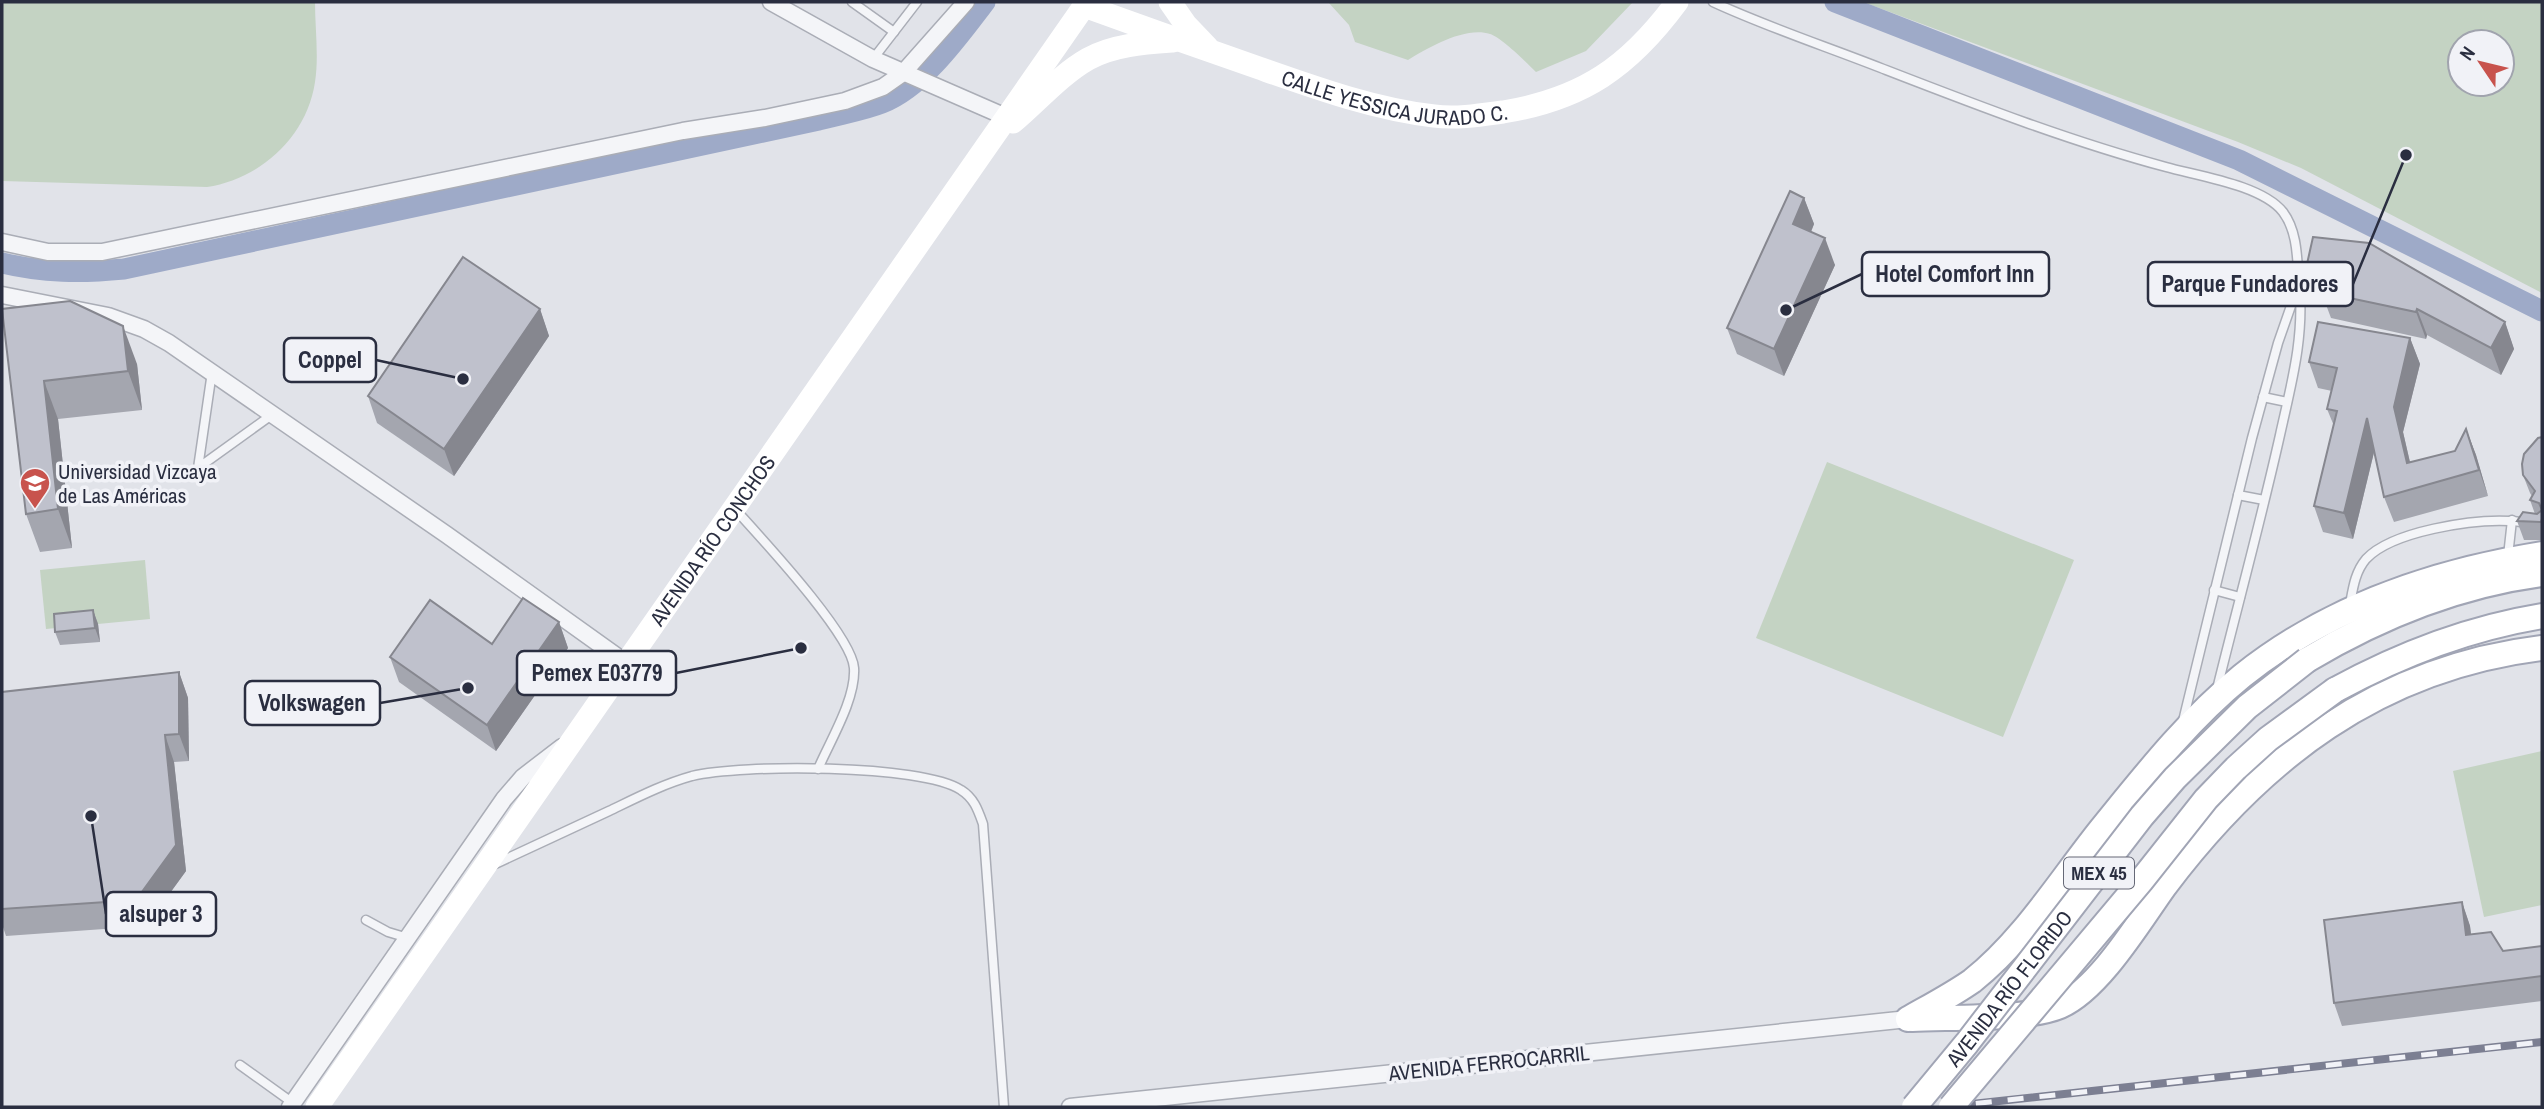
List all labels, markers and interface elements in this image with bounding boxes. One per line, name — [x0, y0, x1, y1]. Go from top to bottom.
north arrow — [2446, 28, 2516, 98]
text: N — [2453, 41, 2481, 65]
street label: CALLE YESSICA JURADO C. — [1278, 63, 1510, 132]
callout: Hotel Comfort Inn — [1862, 252, 2049, 296]
text: Hotel Comfort Inn — [1875, 258, 2035, 289]
callout: Parque Fundadores — [2148, 262, 2353, 306]
text: Parque Fundadores — [2161, 268, 2339, 299]
callout: Coppel — [284, 338, 376, 382]
text: Coppel — [298, 344, 362, 375]
street label: AVENIDA RÍO CONCHOS — [642, 449, 782, 632]
place label: Universidad Vizcaya de Las Américas — [58, 457, 217, 510]
school or university icon: Universidad Vizcaya de Las Américas — [18, 466, 52, 510]
callout: Pemex E03779 — [517, 651, 676, 695]
text: Pemex E03779 — [531, 657, 663, 688]
callout: Volkswagen — [245, 681, 380, 725]
text: Volkswagen — [258, 687, 366, 718]
road number: MEX 45 — [2064, 858, 2134, 888]
callout: alsuper 3 — [106, 892, 216, 936]
text: alsuper 3 — [120, 898, 202, 929]
street label: AVENIDA RÍO FLORIDO — [1938, 904, 2079, 1073]
street label: AVENIDA FERROCARRIL — [1386, 1038, 1591, 1088]

